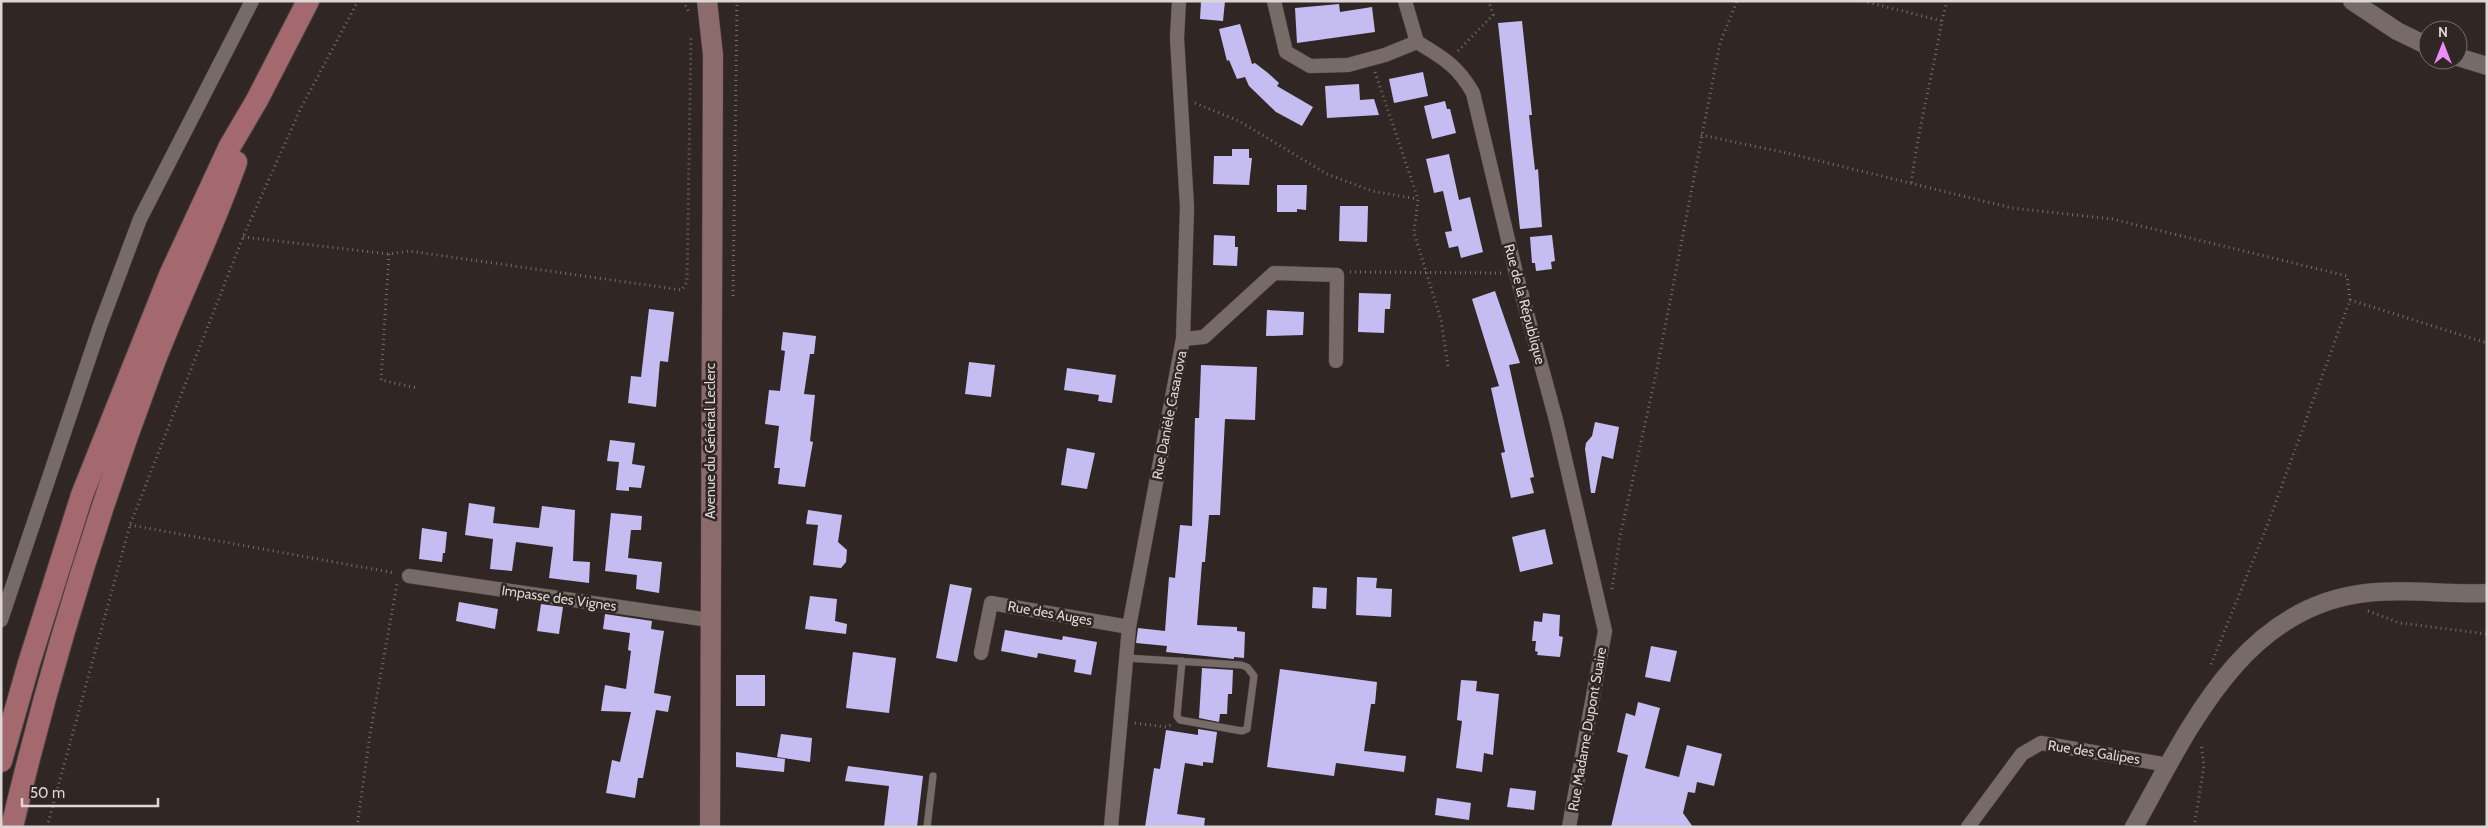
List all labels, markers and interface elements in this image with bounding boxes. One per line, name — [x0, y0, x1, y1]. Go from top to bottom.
north arrow — [2418, 20, 2468, 70]
text: N — [2438, 23, 2448, 41]
street label: Rue de la République — [1500, 242, 1550, 366]
street label: Rue Danièle Casanova — [1148, 349, 1190, 481]
street label: Avenue du Général Leclerc — [701, 363, 719, 519]
street label: Impasse des Vignes — [500, 581, 618, 615]
street label: Rue des Auges — [1006, 597, 1094, 629]
street label: Rue Madame Dupont Suaire — [1564, 646, 1610, 812]
street label: Rue des Galipes — [2047, 736, 2142, 768]
scale bar — [22, 776, 159, 808]
text: 50 m — [30, 784, 65, 802]

